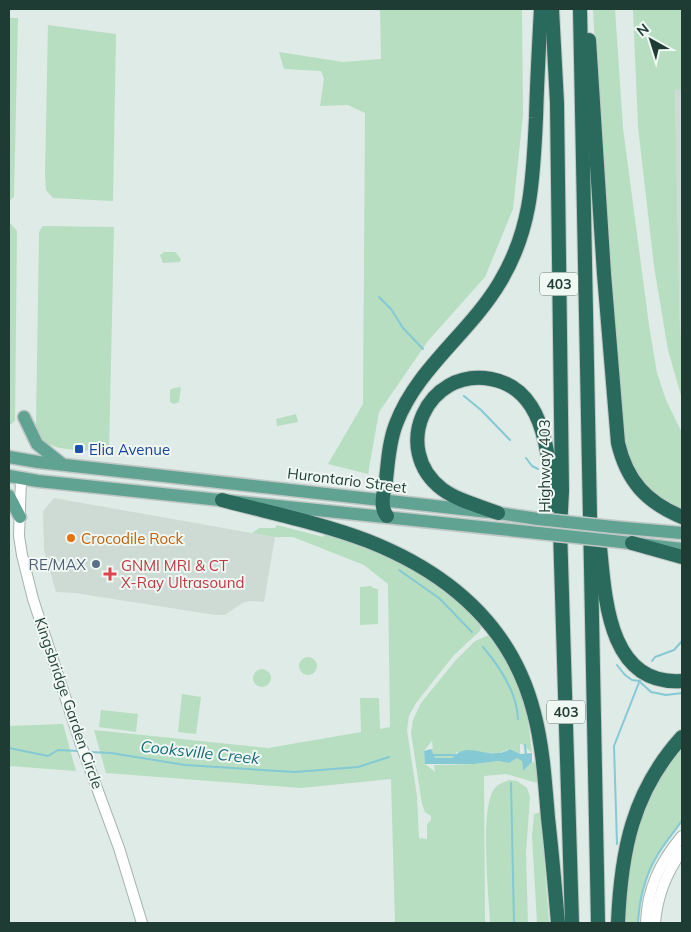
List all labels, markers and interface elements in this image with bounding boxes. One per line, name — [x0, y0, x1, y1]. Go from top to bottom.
north arrow — [626, 15, 676, 65]
text: N — [633, 20, 653, 40]
road number: 403 — [540, 272, 578, 296]
street label: Highway 403 — [535, 419, 554, 513]
place label: Elia Avenue — [89, 440, 170, 459]
marker: Elia Avenue — [73, 443, 85, 455]
street label: Hurontario Street — [286, 463, 408, 497]
place label: Crocodile Rock — [81, 529, 183, 548]
marker: Crocodile Rock — [65, 532, 77, 544]
place label: RE/MAX — [29, 555, 86, 574]
place label: GNMI MRI & CT X-Ray Ultrasound — [121, 556, 245, 592]
marker: RE/MAX — [90, 558, 102, 570]
marker: GNMI MRI & CT X-Ray Ultrasound — [103, 567, 117, 581]
street label: Kingsbridge Garden Circle — [31, 615, 107, 791]
road number: 403 — [547, 700, 585, 724]
water label: Cooksville Creek — [139, 736, 261, 768]

